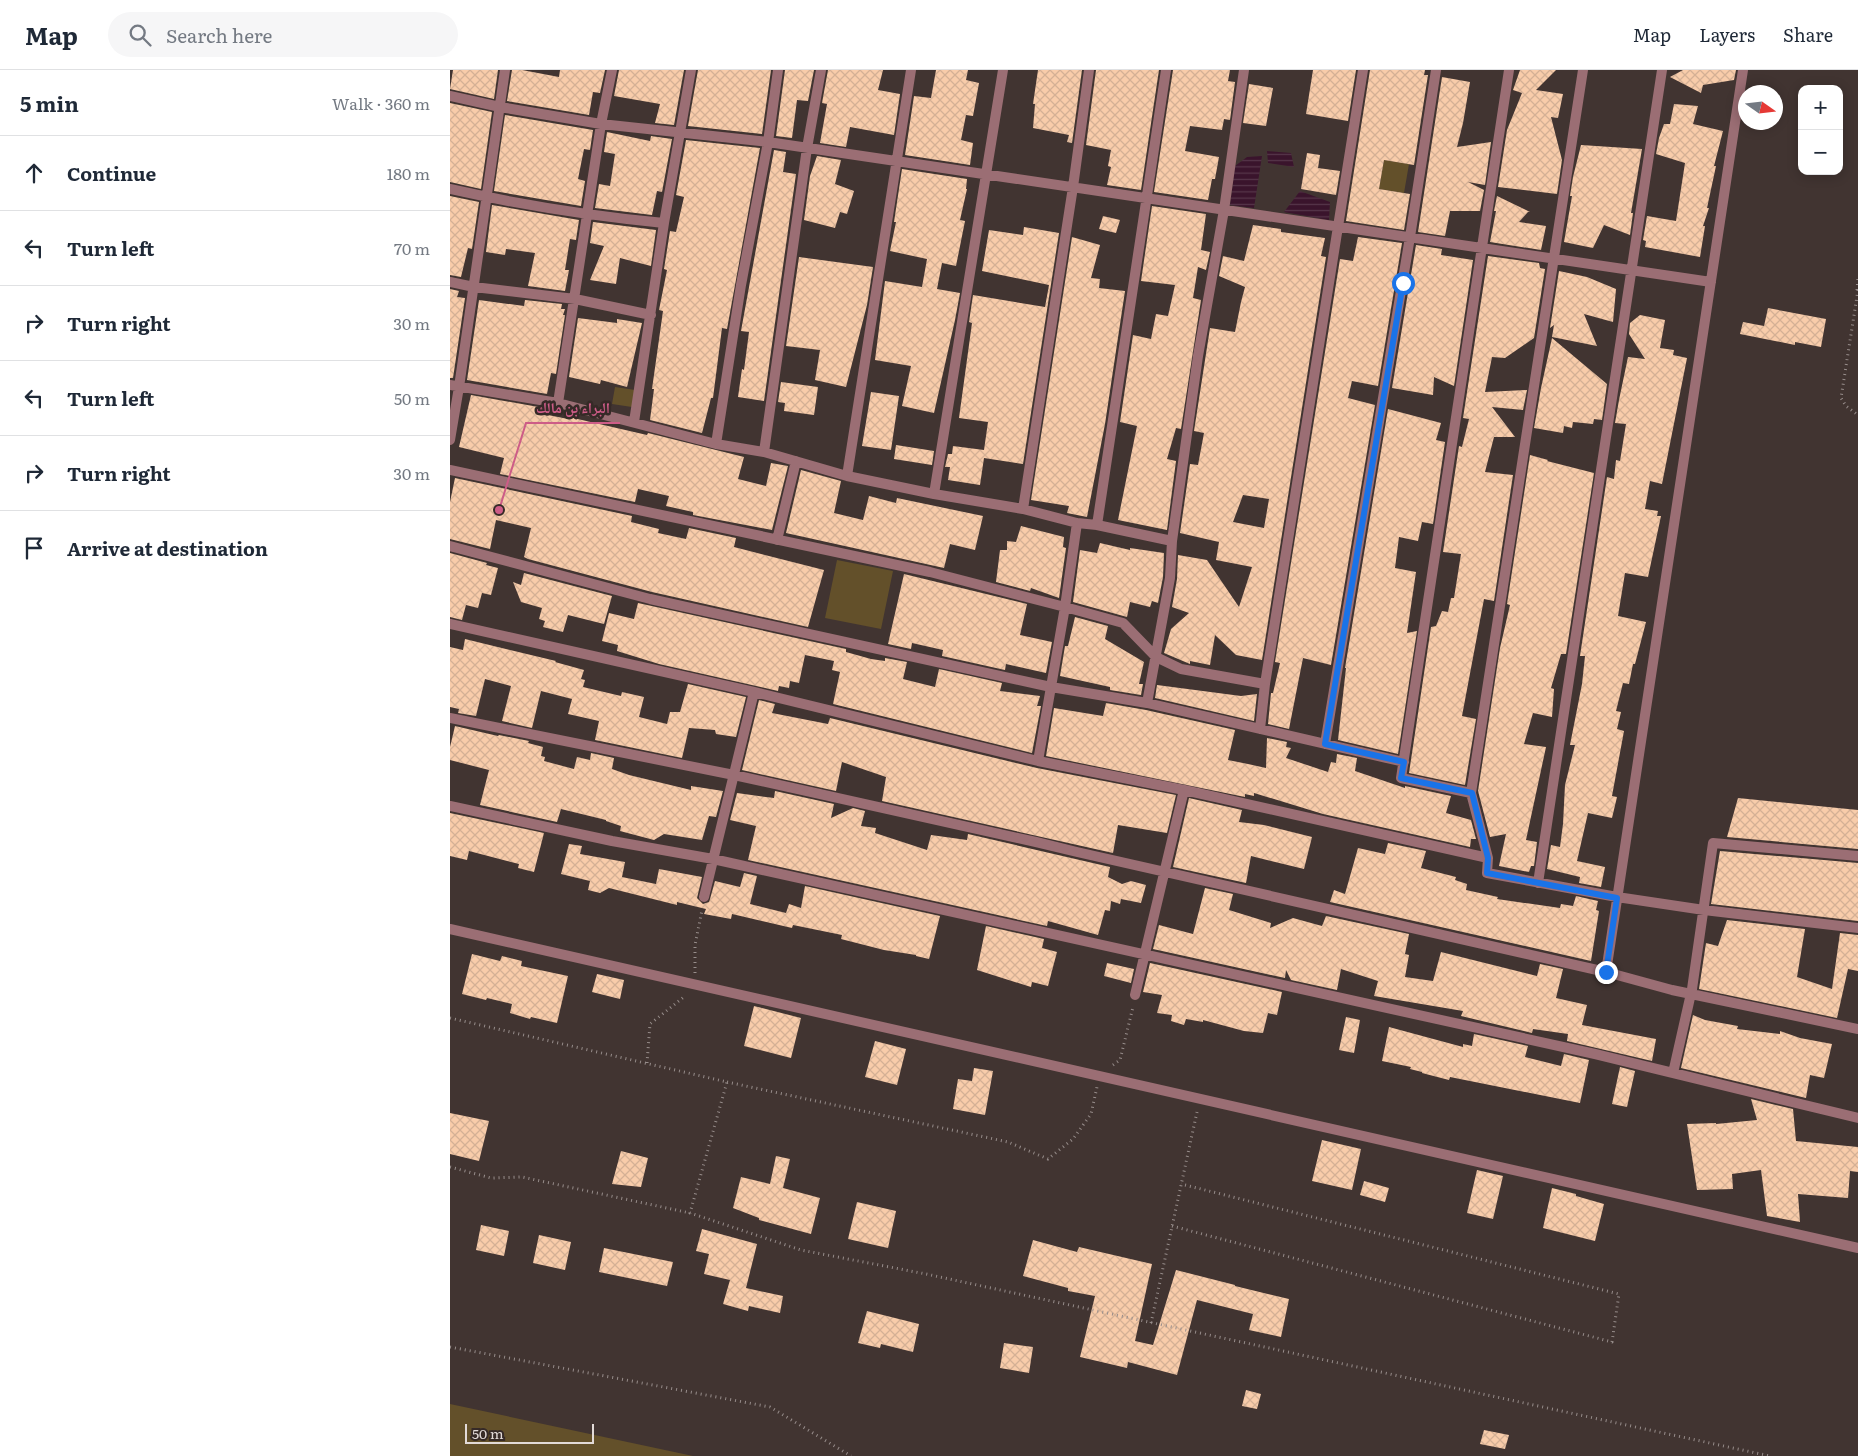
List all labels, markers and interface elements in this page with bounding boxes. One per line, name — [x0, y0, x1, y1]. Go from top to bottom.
search box — [108, 12, 458, 57]
text: Map — [25, 17, 78, 52]
icon: search — [126, 21, 154, 49]
text: Search here — [166, 21, 272, 49]
text: Map — [1633, 21, 1671, 48]
text: Layers — [1699, 21, 1755, 48]
text: Share — [1783, 21, 1833, 48]
north arrow — [1738, 85, 1783, 130]
map controls — [1798, 85, 1843, 175]
button: + — [1798, 85, 1843, 130]
text: 5 min — [20, 87, 79, 118]
text: Walk · 360 m — [332, 91, 430, 115]
button: − — [1798, 130, 1843, 175]
icon: ahead — [20, 159, 48, 187]
text: Continue — [67, 159, 156, 187]
text: 180 m — [387, 161, 430, 185]
icon: left — [20, 234, 48, 262]
text: Turn left — [67, 234, 154, 262]
text: 70 m — [394, 236, 430, 260]
route start — [1392, 272, 1415, 295]
icon: right — [20, 309, 48, 337]
text: Turn right — [67, 309, 171, 337]
text: 30 m — [393, 311, 430, 335]
icon: left — [20, 384, 48, 412]
text: Turn left — [67, 384, 154, 412]
text: 50 m — [394, 386, 430, 410]
callout: البراء بن مالك — [526, 393, 620, 423]
text: البراء بن مالك — [536, 395, 610, 418]
icon: right — [20, 459, 48, 487]
text: Turn right — [67, 459, 171, 487]
text: 30 m — [393, 461, 430, 485]
icon: arrive — [20, 534, 48, 562]
text: Arrive at destination — [67, 534, 268, 562]
route end — [1595, 961, 1618, 984]
scale bar — [465, 1421, 594, 1444]
text: 50 m — [472, 1423, 504, 1443]

